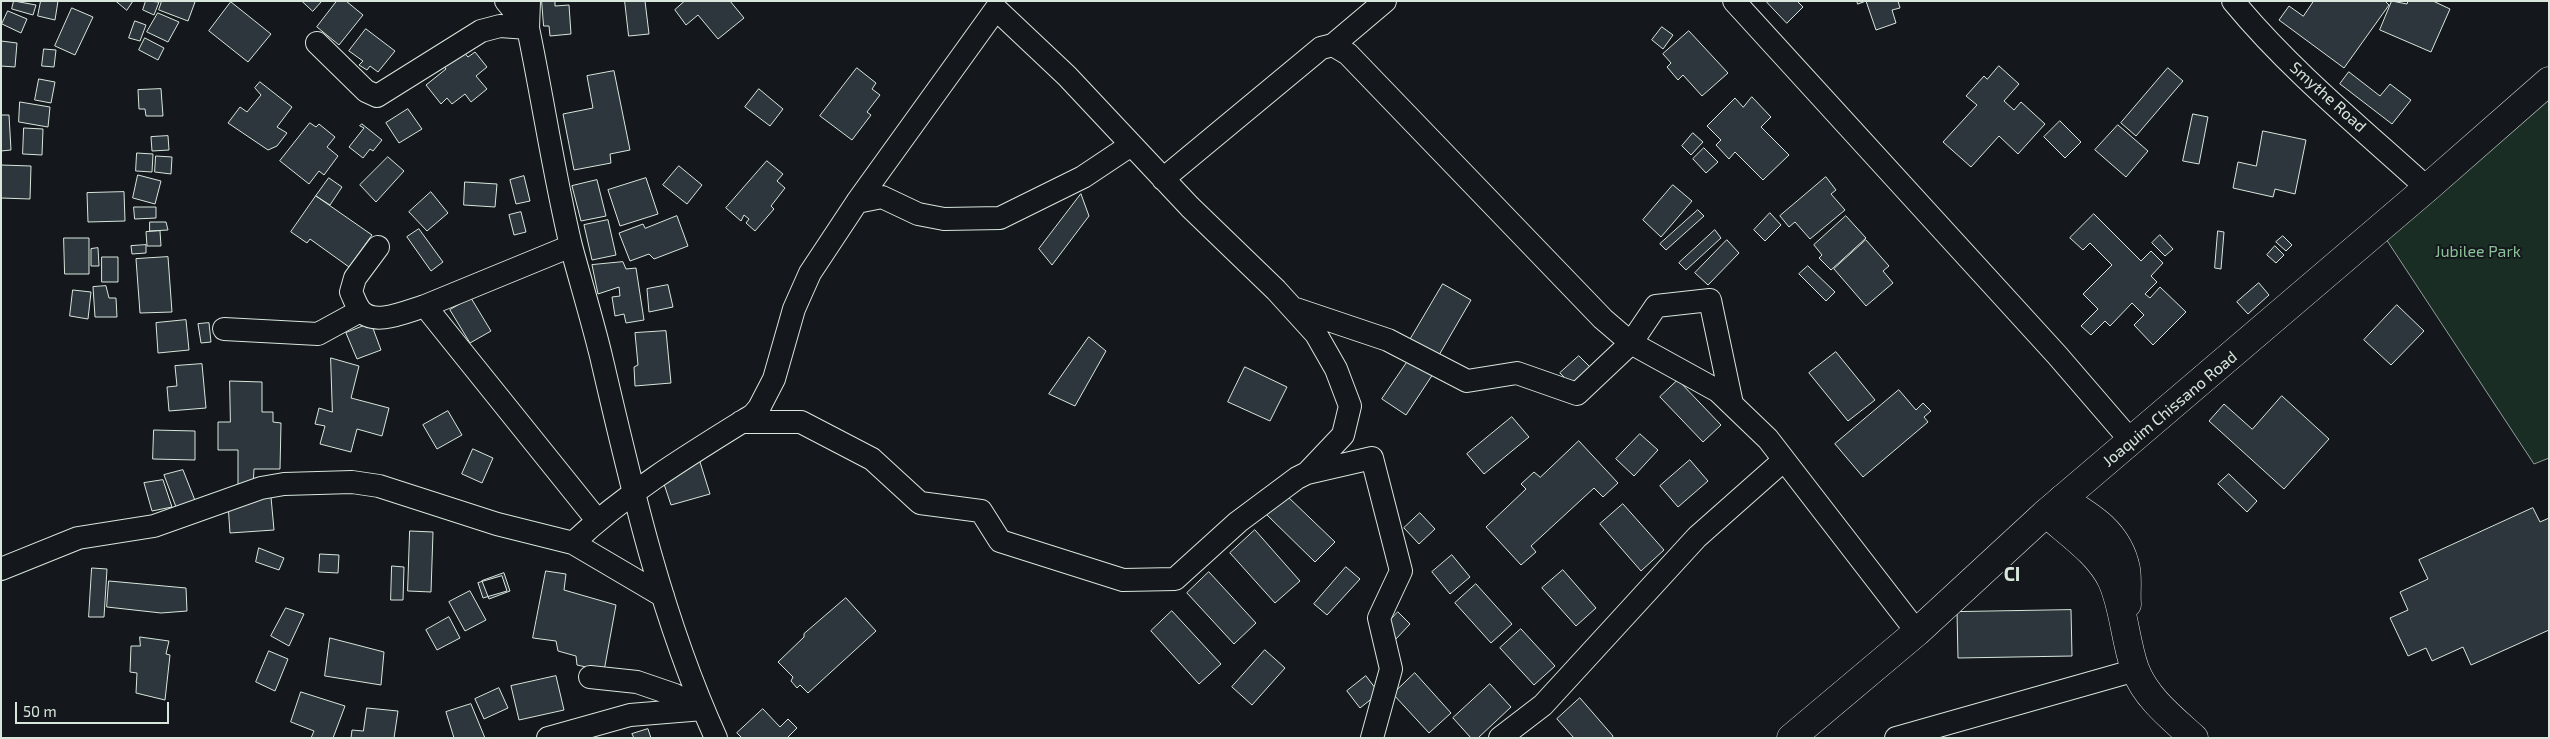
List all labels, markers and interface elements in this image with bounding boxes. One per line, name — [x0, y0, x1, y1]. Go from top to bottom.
street label: Smythe Road — [2286, 58, 2370, 136]
park label: Jubilee Park — [2435, 242, 2521, 262]
street label: Joaquim Chissano Road — [2099, 347, 2241, 471]
district label: CI — [2004, 564, 2020, 586]
scale bar — [18, 692, 171, 724]
text: 50 m — [23, 702, 57, 720]

